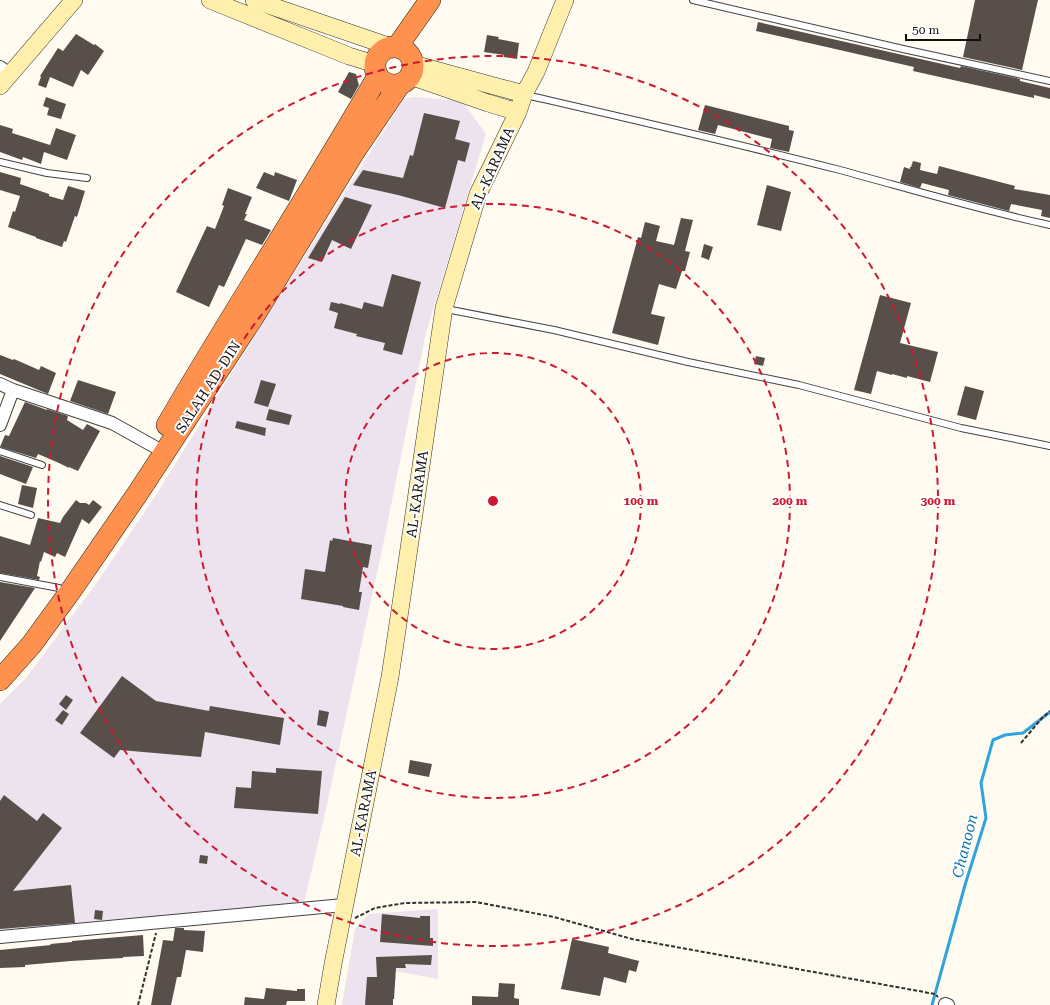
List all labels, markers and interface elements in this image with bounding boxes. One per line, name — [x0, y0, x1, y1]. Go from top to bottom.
scale bar — [906, 16, 980, 42]
text: 50 m — [912, 23, 939, 37]
street label: AL-KARAMA — [467, 124, 517, 211]
street label: SALAH AD-DIN — [172, 338, 244, 436]
street label: AL-KARAMA — [403, 449, 431, 539]
centre of rings — [486, 494, 500, 508]
text: 100 m — [624, 494, 659, 508]
text: 200 m — [773, 494, 808, 508]
text: 300 m — [921, 494, 956, 508]
street label: AL-KARAMA — [347, 768, 379, 858]
water label: Chanoon — [948, 812, 982, 880]

